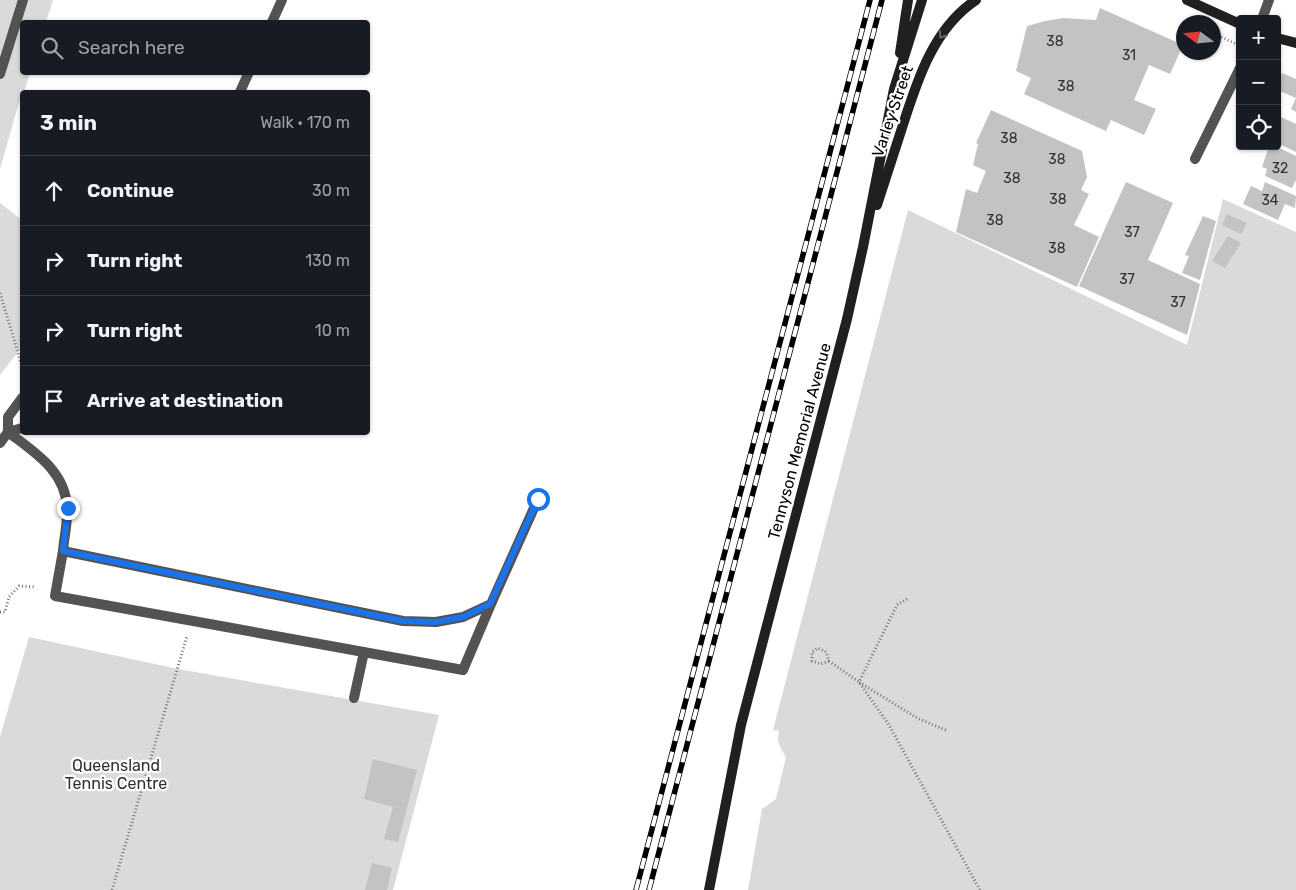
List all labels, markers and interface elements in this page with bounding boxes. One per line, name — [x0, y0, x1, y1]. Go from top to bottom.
north arrow — [1176, 15, 1221, 60]
map controls — [1236, 15, 1281, 150]
button: + — [1236, 15, 1281, 60]
search box — [20, 20, 370, 75]
one-way arrow — [939, 29, 948, 39]
house number: 38 — [1046, 33, 1064, 50]
icon: search — [38, 34, 66, 62]
text: Search here — [78, 36, 185, 59]
house number: 31 — [1122, 47, 1136, 64]
button: − — [1236, 60, 1281, 105]
street label: Varley Street — [868, 63, 917, 159]
house number: 38 — [1057, 78, 1075, 95]
button: locate — [1236, 105, 1281, 150]
text: 3 min — [40, 110, 97, 135]
text: Walk · 170 m — [260, 113, 350, 132]
house number: 38 — [1000, 130, 1018, 147]
house number: 38 — [1048, 151, 1066, 168]
house number: 32 — [1272, 160, 1288, 177]
house number: 38 — [1003, 170, 1021, 187]
icon: ahead — [40, 177, 68, 205]
text: Continue — [87, 179, 174, 202]
text: 30 m — [312, 181, 350, 200]
house number: 38 — [1049, 191, 1067, 208]
house number: 34 — [1261, 192, 1279, 209]
house number: 38 — [986, 212, 1004, 229]
house number: 37 — [1124, 224, 1140, 241]
house number: 38 — [1048, 240, 1066, 257]
icon: right — [40, 247, 68, 275]
text: Turn right — [87, 249, 182, 272]
text: 130 m — [305, 251, 350, 270]
house number: 37 — [1119, 271, 1135, 288]
house number: 37 — [1170, 294, 1186, 311]
icon: right — [40, 317, 68, 345]
text: Turn right — [87, 319, 182, 342]
text: 10 m — [315, 321, 350, 340]
street label: Tennyson Memorial Avenue — [764, 341, 835, 541]
icon: arrive — [40, 387, 68, 415]
text: Arrive at destination — [87, 389, 283, 412]
route start — [527, 488, 550, 511]
route end — [57, 497, 80, 520]
park label: Queensland Tennis Centre — [65, 756, 167, 793]

